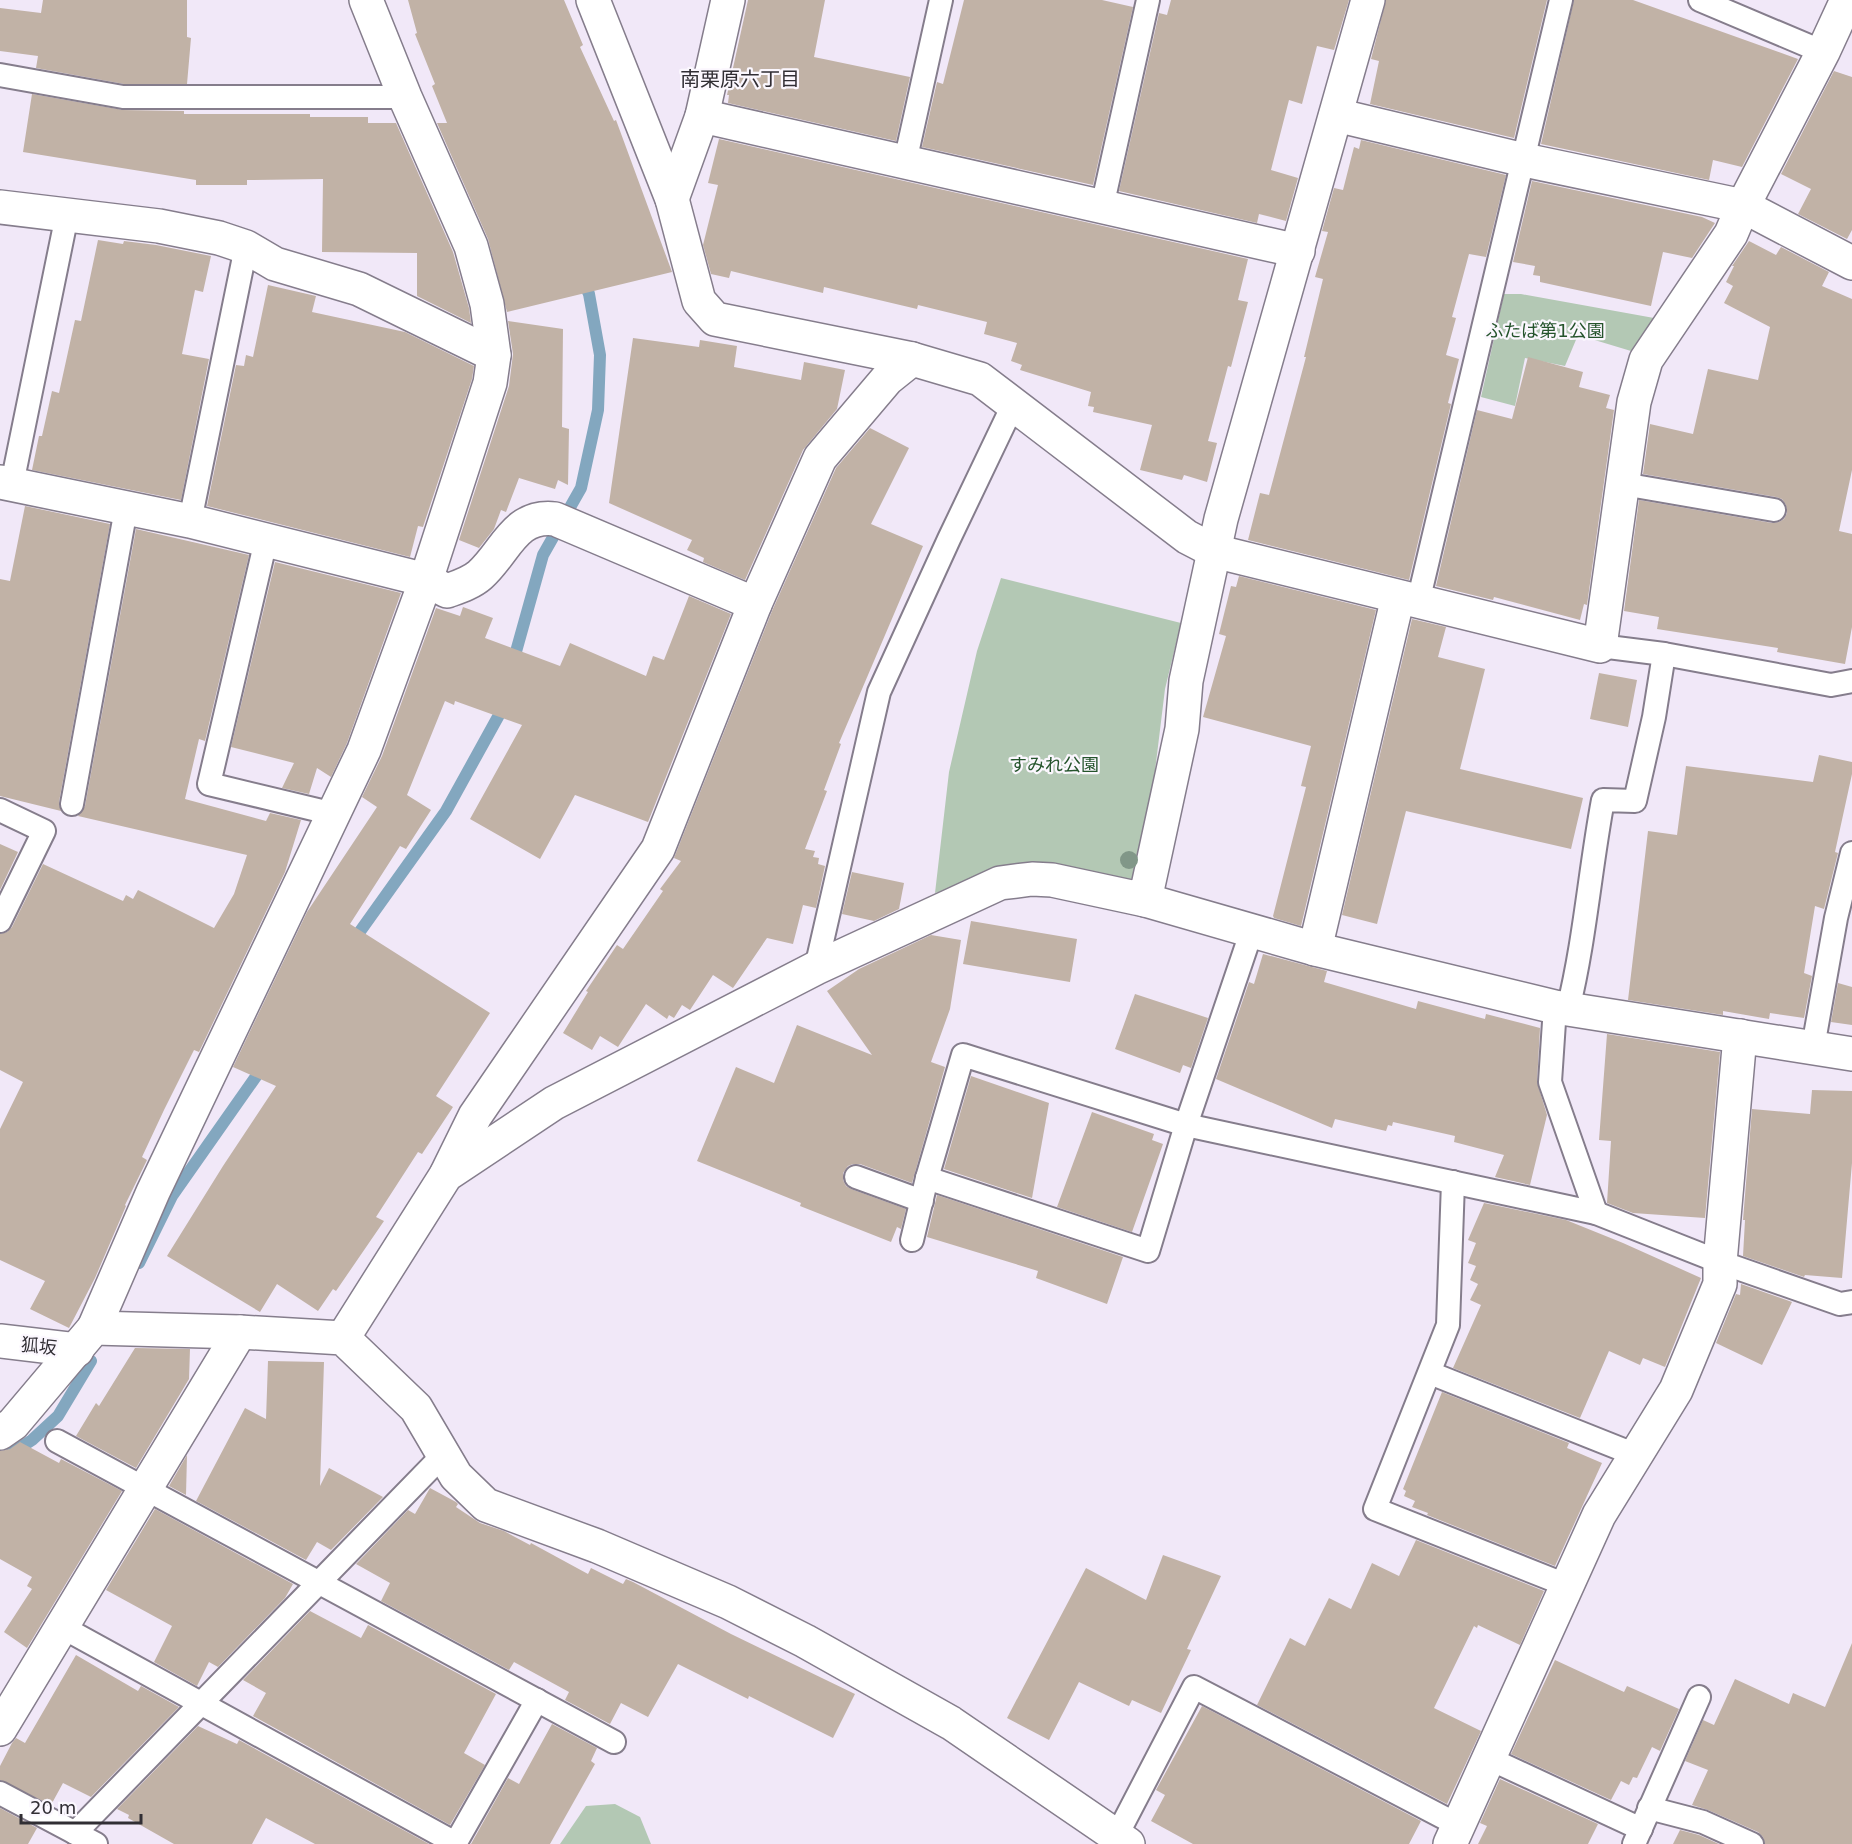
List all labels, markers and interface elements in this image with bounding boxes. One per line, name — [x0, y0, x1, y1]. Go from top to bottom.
district label: 南栗原六丁目 — [680, 67, 800, 91]
park label: ふたば第1公園 — [1485, 320, 1605, 341]
park label: すみれ公園 — [1009, 754, 1099, 775]
street label: 狐坂 — [20, 1334, 58, 1358]
scale bar — [21, 1787, 141, 1825]
text: 20 m — [30, 1797, 76, 1818]

